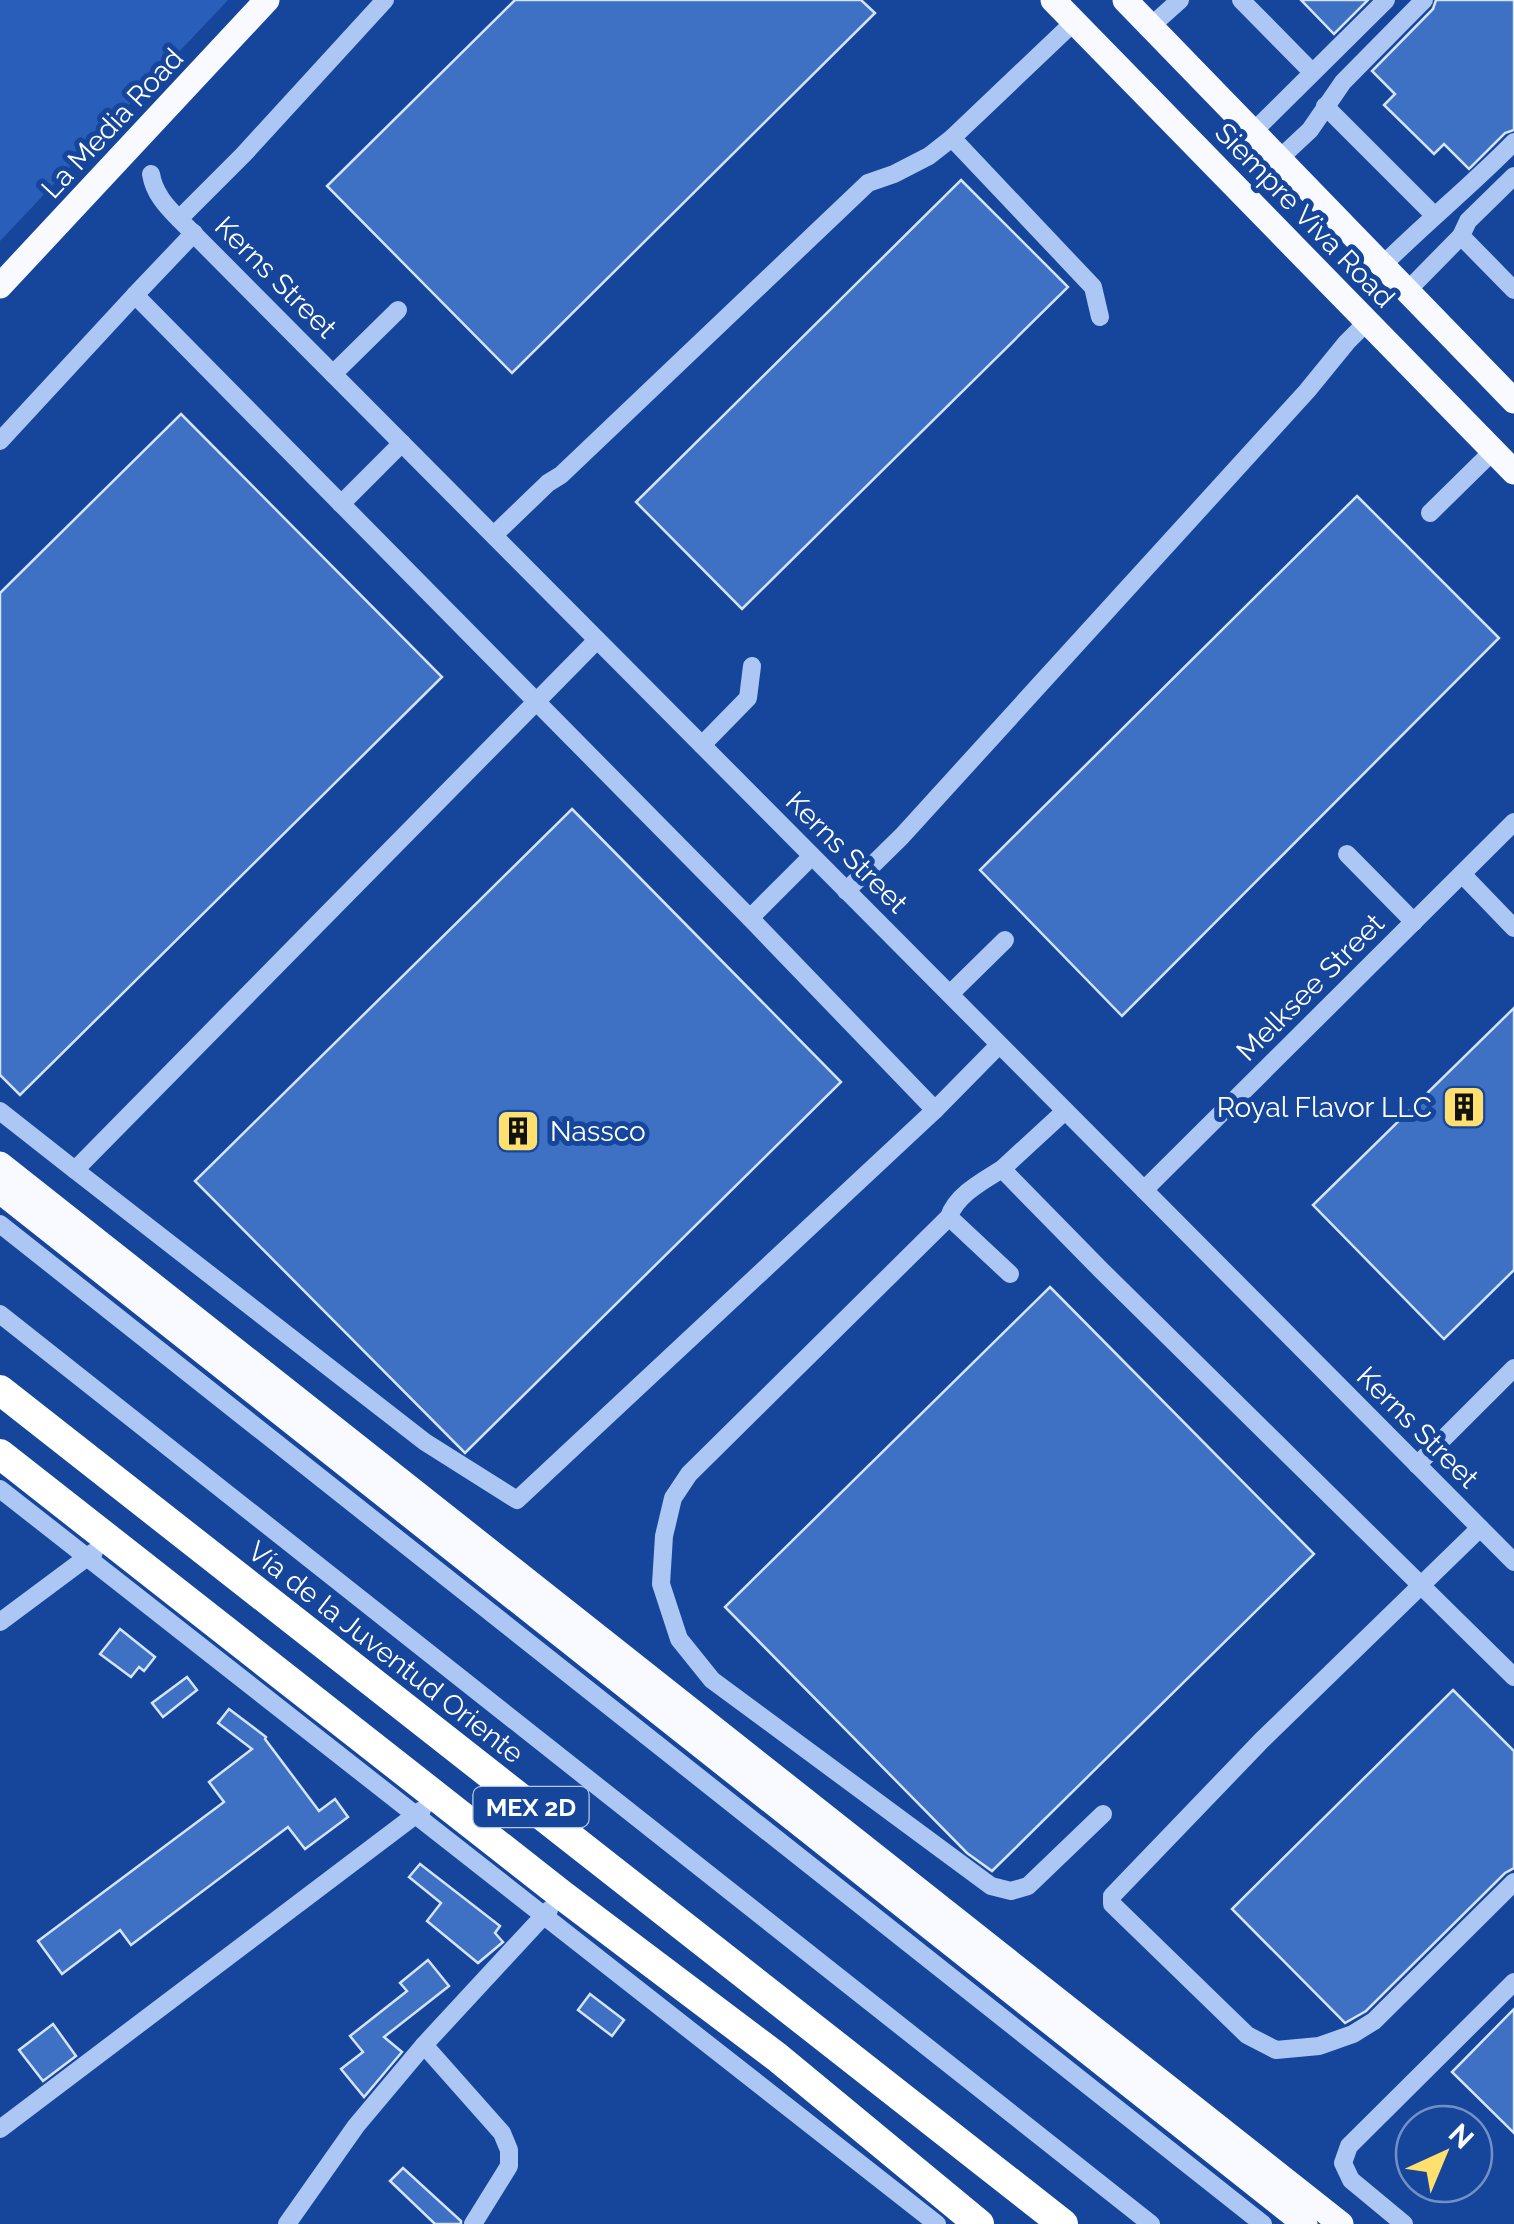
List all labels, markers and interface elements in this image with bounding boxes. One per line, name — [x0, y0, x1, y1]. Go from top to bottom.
street label: La Media Road — [35, 42, 190, 205]
street label: Siempre Viva Road — [1208, 116, 1401, 314]
street label: Kerns Street — [208, 210, 344, 345]
street label: Kerns Street — [779, 785, 915, 920]
street label: Melksee Street — [1230, 907, 1391, 1068]
building icon: Royal Flavor LLC — [1441, 1084, 1487, 1130]
place label: Royal Flavor LLC — [1217, 1091, 1432, 1124]
building icon: Nassco — [495, 1108, 541, 1154]
place label: Nassco — [550, 1115, 646, 1148]
street label: Kerns Street — [1350, 1360, 1486, 1495]
street label: Vía de la Juventud Oriente — [241, 1535, 530, 1770]
road number: MEX 2D — [474, 1787, 588, 1827]
north arrow — [1394, 2104, 1494, 2204]
text: N — [1442, 2117, 1480, 2156]

